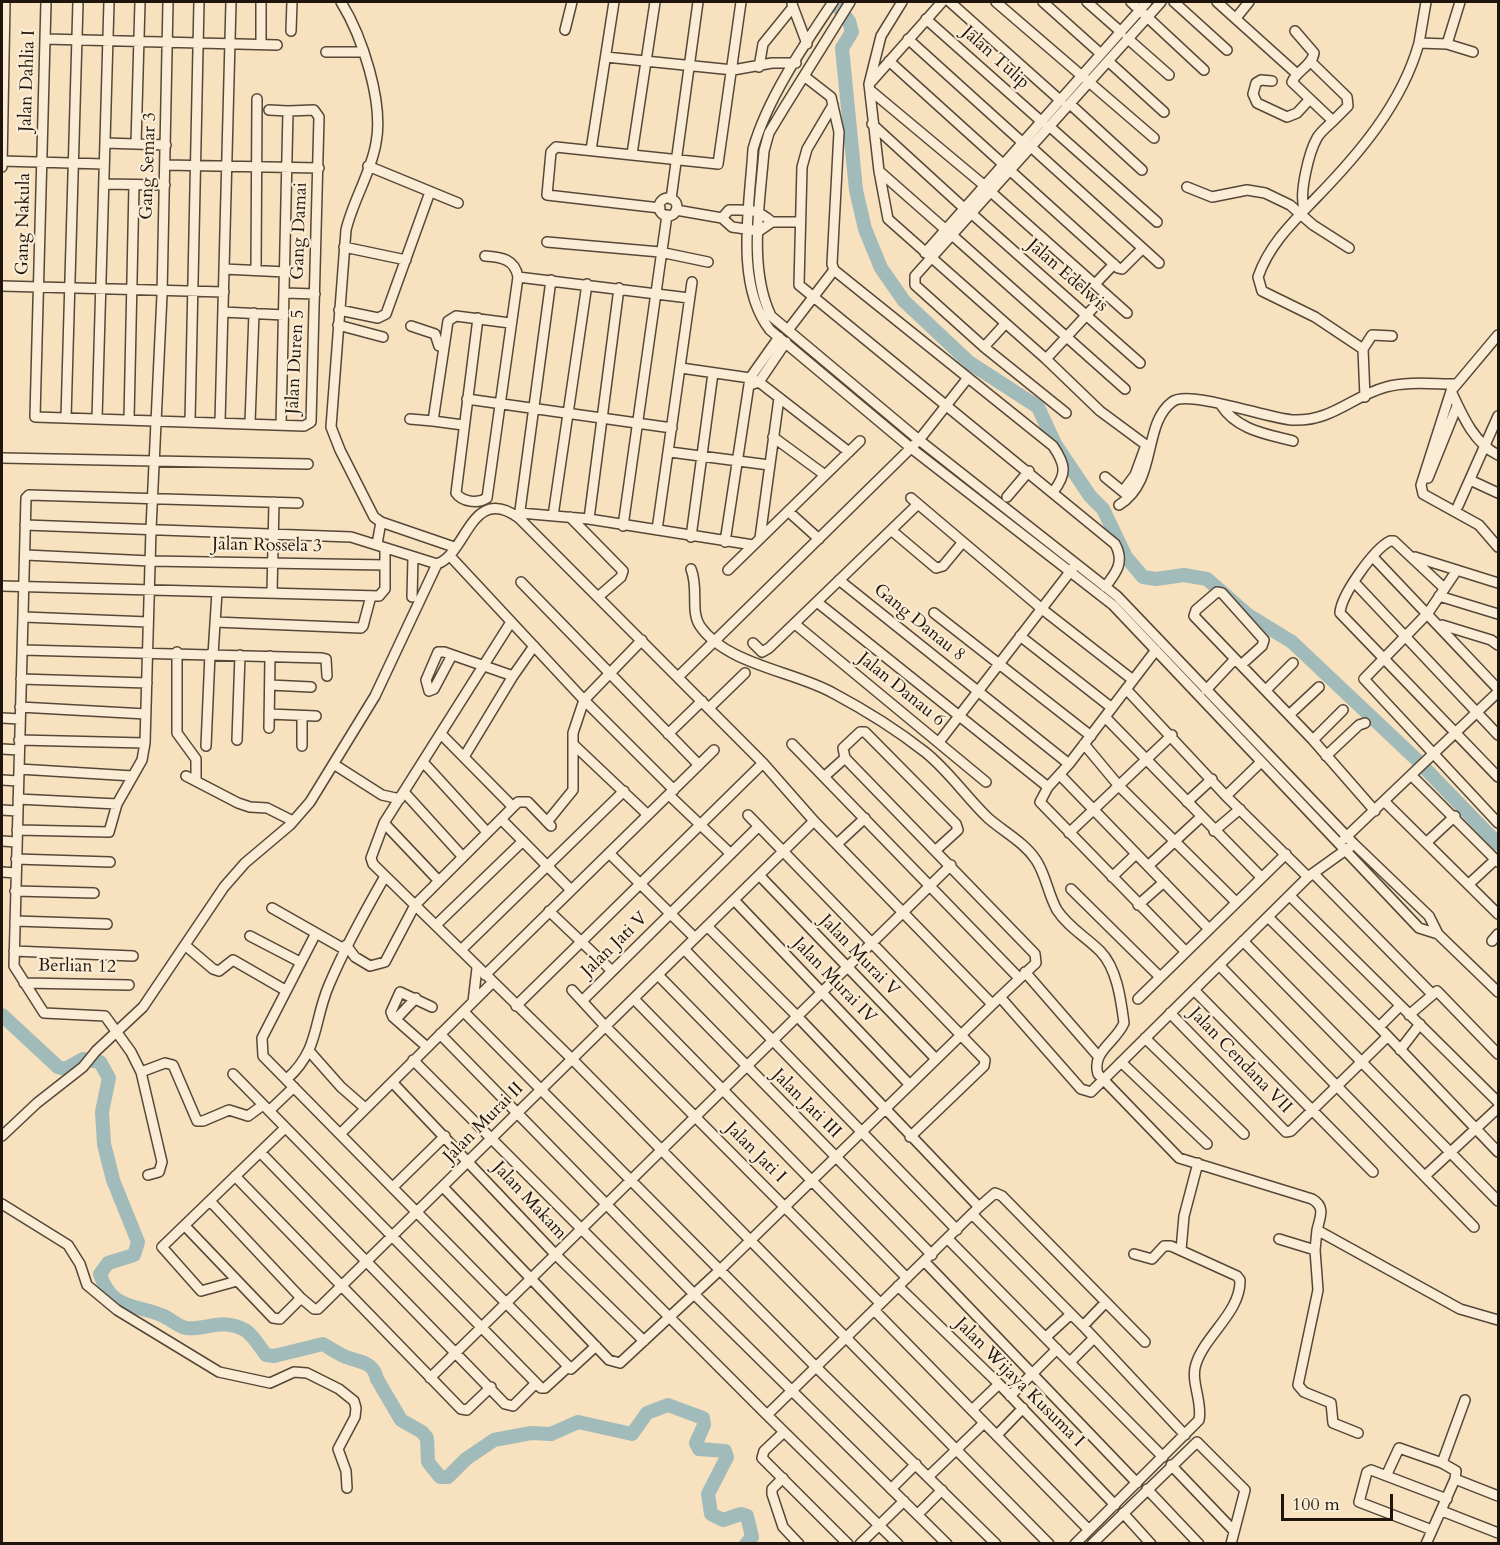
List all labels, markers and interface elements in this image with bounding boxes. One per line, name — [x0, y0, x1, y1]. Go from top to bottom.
street label: Jalan Tulip — [957, 22, 1033, 94]
street label: Jalan Dahlia I — [15, 30, 41, 132]
street label: Gang Semar 3 — [136, 112, 162, 220]
street label: Gang Nakula — [12, 173, 36, 275]
street label: Gang Damai — [288, 182, 312, 280]
street label: Jalan Edelwis — [1022, 235, 1112, 317]
street label: Jalan Duren 5 — [282, 309, 310, 415]
street label: Jalan Rossela 3 — [212, 534, 322, 558]
street label: Gang Danau 8 — [869, 580, 969, 666]
street label: Jalan Danau 6 — [853, 648, 949, 732]
street label: Jalan Jati V — [577, 908, 653, 982]
street label: Jalan Murai V — [815, 911, 903, 1001]
street label: Jalan Murai IV — [787, 933, 881, 1029]
street label: Berlian 12 — [38, 956, 116, 978]
street label: Jalan Cendana VII — [1184, 1003, 1296, 1119]
street label: Jalan Jati III — [767, 1065, 845, 1143]
street label: Jalan Murai II — [439, 1078, 529, 1168]
street label: Jalan Jati I — [720, 1118, 790, 1188]
street label: Jalan Makam — [487, 1158, 571, 1244]
street label: Jalan Wijaya Kusuma I — [950, 1314, 1088, 1452]
scale bar — [1284, 1482, 1396, 1520]
text: 100 m — [1292, 1492, 1340, 1517]

